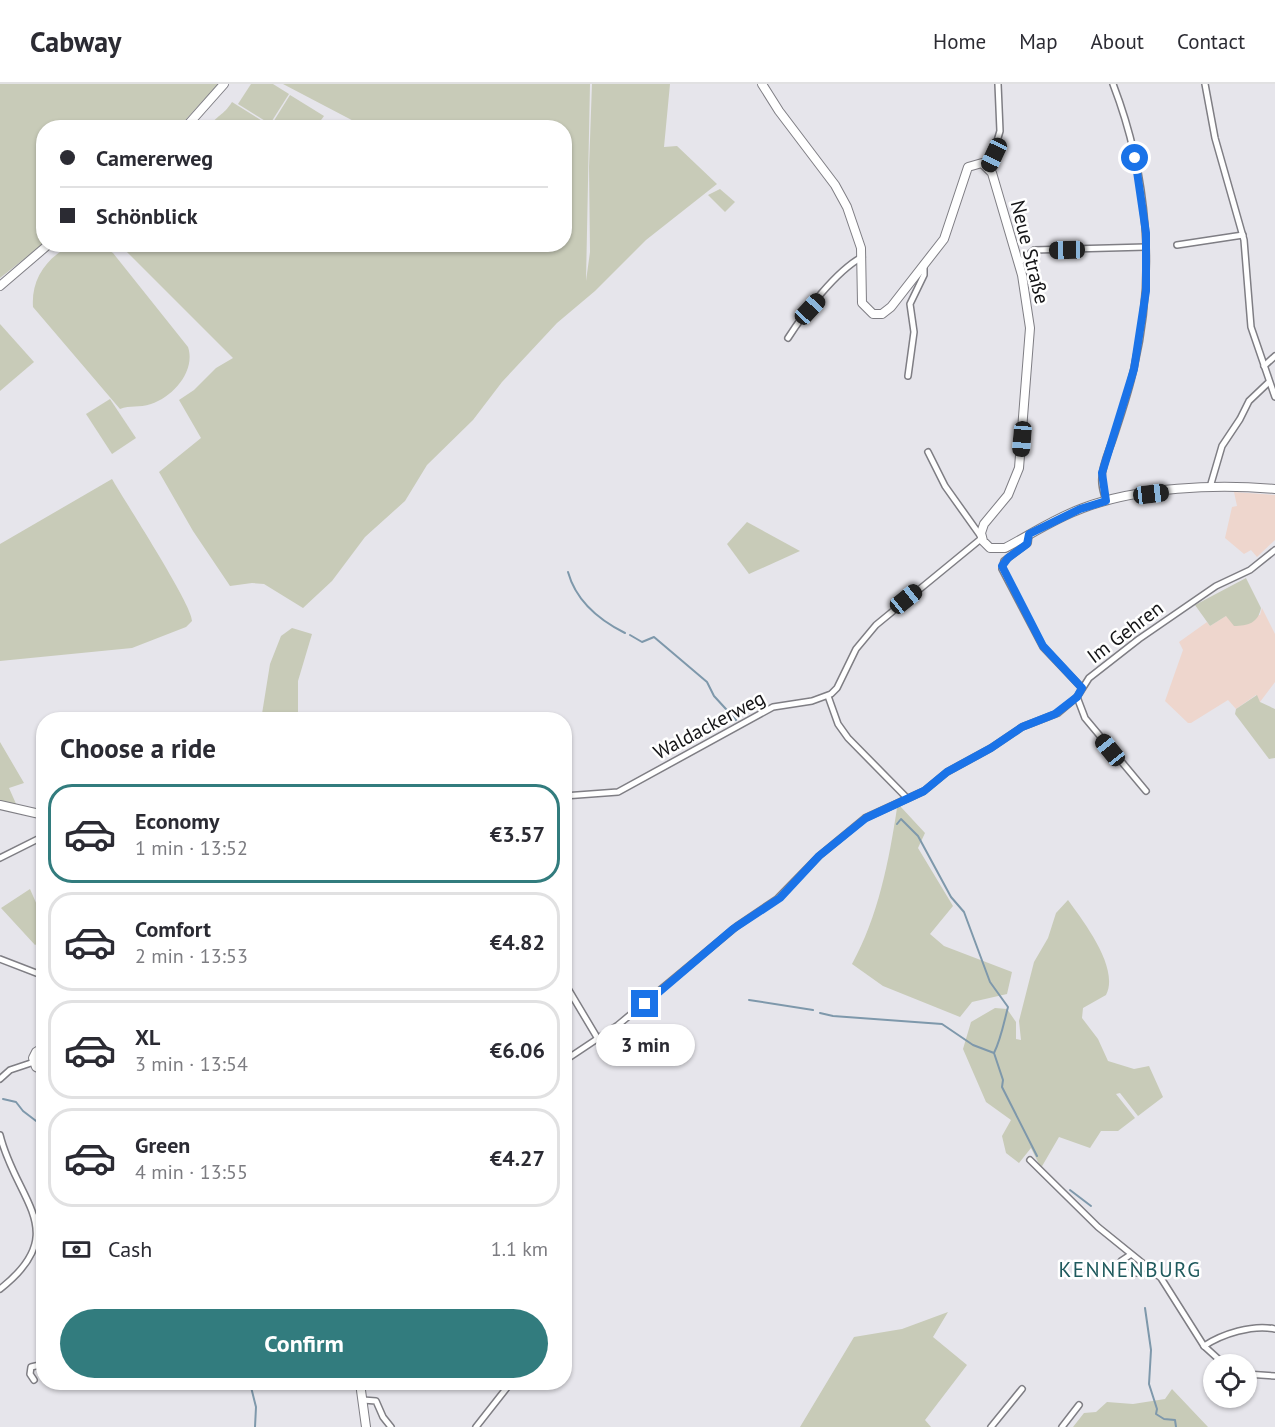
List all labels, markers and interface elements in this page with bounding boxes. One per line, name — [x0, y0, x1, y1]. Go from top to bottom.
text: Cabway — [30, 23, 121, 60]
text: Home — [933, 28, 986, 55]
text: Map — [1019, 28, 1058, 55]
text: About — [1091, 28, 1144, 55]
text: Contact — [1177, 28, 1245, 55]
car — [978, 135, 1010, 175]
text: Camererweg — [96, 144, 213, 172]
route start — [1121, 144, 1148, 171]
street label: Neue Straße — [1005, 197, 1055, 307]
text: Schönblick — [96, 202, 198, 230]
car — [1049, 241, 1085, 259]
car — [791, 290, 829, 328]
car — [1011, 420, 1033, 458]
car — [1132, 483, 1170, 505]
car — [886, 581, 926, 617]
street label: Im Gehren — [1082, 595, 1168, 669]
street label: Waldackerweg — [649, 685, 769, 765]
car — [1092, 730, 1128, 770]
text: Choose a ride — [60, 731, 216, 765]
icon: car — [63, 807, 117, 861]
text: Economy — [135, 807, 219, 835]
text: €3.57 — [490, 820, 545, 848]
text: 1 min · 13:52 — [135, 835, 248, 861]
icon: car — [63, 915, 117, 969]
text: Comfort — [135, 915, 211, 943]
text: €4.82 — [490, 928, 545, 956]
text: 2 min · 13:53 — [135, 943, 248, 969]
route end — [631, 990, 658, 1017]
icon: car — [63, 1023, 117, 1077]
text: XL — [135, 1023, 160, 1051]
callout: 3 min — [596, 1025, 694, 1067]
text: 3 min — [621, 1032, 670, 1058]
text: €6.06 — [490, 1036, 545, 1064]
text: 3 min · 13:54 — [135, 1051, 248, 1077]
icon: car — [63, 1131, 117, 1185]
text: Green — [135, 1131, 190, 1159]
text: €4.27 — [490, 1144, 545, 1172]
text: 4 min · 13:55 — [135, 1159, 248, 1185]
icon: cash — [60, 1233, 93, 1266]
text: Cash — [108, 1235, 152, 1263]
text: 1.1 km — [491, 1236, 548, 1262]
district label: KENNENBURG — [1058, 1256, 1202, 1283]
button: Confirm — [60, 1309, 548, 1378]
map controls — [1203, 1354, 1257, 1408]
button: locate — [1203, 1354, 1257, 1408]

